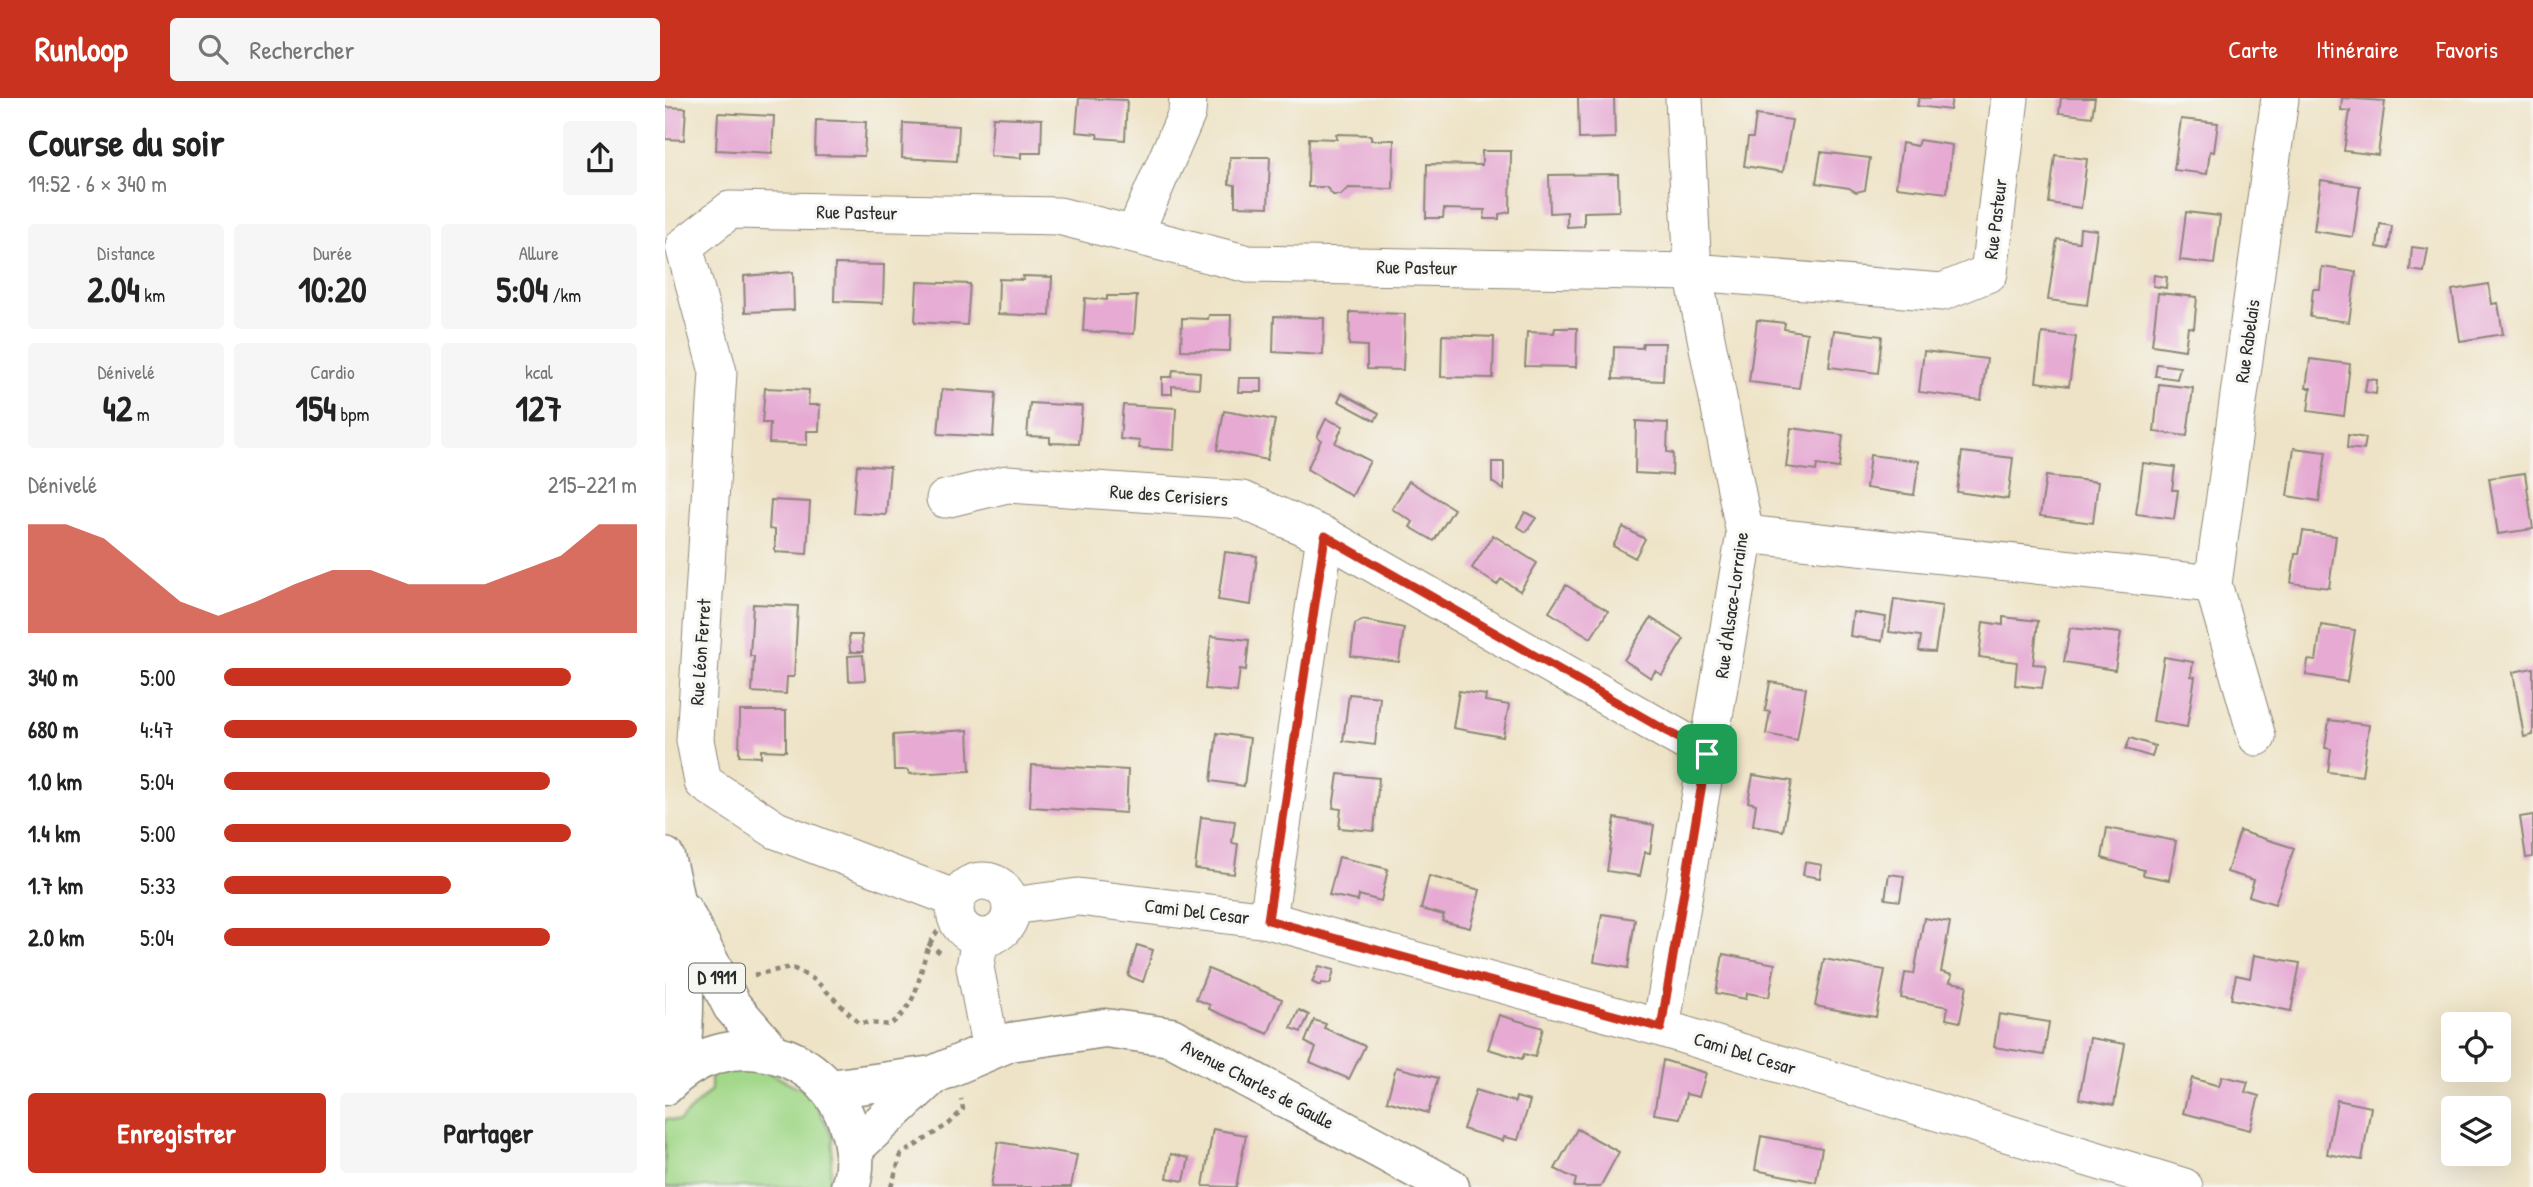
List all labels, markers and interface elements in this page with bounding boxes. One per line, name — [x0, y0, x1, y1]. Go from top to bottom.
search box — [170, 18, 660, 81]
text: Runloop — [35, 27, 128, 71]
icon: search — [194, 30, 232, 68]
text: Rechercher — [250, 32, 355, 67]
text: Carte — [2228, 33, 2278, 65]
text: Itinéraire — [2316, 33, 2398, 65]
text: Favoris — [2436, 33, 2498, 65]
text: Course du soir — [28, 116, 224, 168]
button: share — [563, 121, 637, 195]
text: 19:52 · 6 × 340 m — [28, 168, 167, 199]
street label: Rue Pasteur — [1977, 177, 2013, 261]
street label: Rue Pasteur — [816, 198, 898, 226]
text: Distance — [97, 240, 155, 266]
text: Durée — [313, 240, 352, 266]
text: Allure — [519, 240, 559, 266]
street label: Rue Pasteur — [1376, 253, 1458, 281]
text: 2.04 — [87, 266, 140, 313]
text: 10:20 — [298, 266, 367, 313]
text: 5:04 — [496, 266, 548, 313]
text: km — [140, 282, 165, 308]
text: /km — [548, 282, 581, 308]
street label: Rue Rabelais — [2228, 298, 2266, 384]
text: Dénivelé — [98, 359, 155, 385]
text: Cardio — [310, 359, 355, 385]
text: kcal — [525, 359, 553, 385]
text: 42 — [103, 385, 132, 432]
text: 154 — [296, 385, 336, 432]
text: 127 — [516, 385, 562, 432]
text: m — [132, 401, 150, 427]
text: bpm — [336, 401, 369, 427]
text: Dénivelé — [28, 469, 97, 500]
text: 215–221 m — [548, 469, 637, 500]
street label: Rue des Cerisiers — [1109, 478, 1229, 512]
street label: Rue d'Alsace-Lorraine — [1708, 530, 1754, 680]
street label: Rue Léon Ferret — [683, 597, 717, 706]
text: 340 m — [28, 662, 78, 693]
text: 5:00 — [140, 662, 176, 693]
text: 680 m — [28, 714, 78, 745]
text: 4:47 — [140, 714, 174, 745]
pin — [1677, 724, 1737, 784]
icon: arrive — [1688, 735, 1726, 773]
text: 1.0 km — [28, 766, 82, 797]
text: 5:04 — [140, 766, 174, 797]
text: 1.4 km — [28, 818, 80, 849]
text: 5:00 — [140, 818, 176, 849]
text: 1.7 km — [28, 870, 83, 901]
text: 5:33 — [140, 870, 176, 901]
street label: Cami Del Cesar — [1143, 892, 1252, 930]
text: 2.0 km — [28, 922, 84, 953]
text: 5:04 — [140, 922, 174, 953]
road number: D 1911 — [689, 964, 745, 992]
map controls — [2441, 1012, 2511, 1166]
button: locate — [2441, 1012, 2511, 1082]
street label: Cami Del Cesar — [1691, 1025, 1800, 1081]
street label: Avenue Charles de Gaulle — [1177, 1033, 1339, 1135]
button: Enregistrer — [28, 1093, 326, 1173]
button: Partager — [340, 1093, 637, 1173]
button: layers — [2441, 1096, 2511, 1166]

